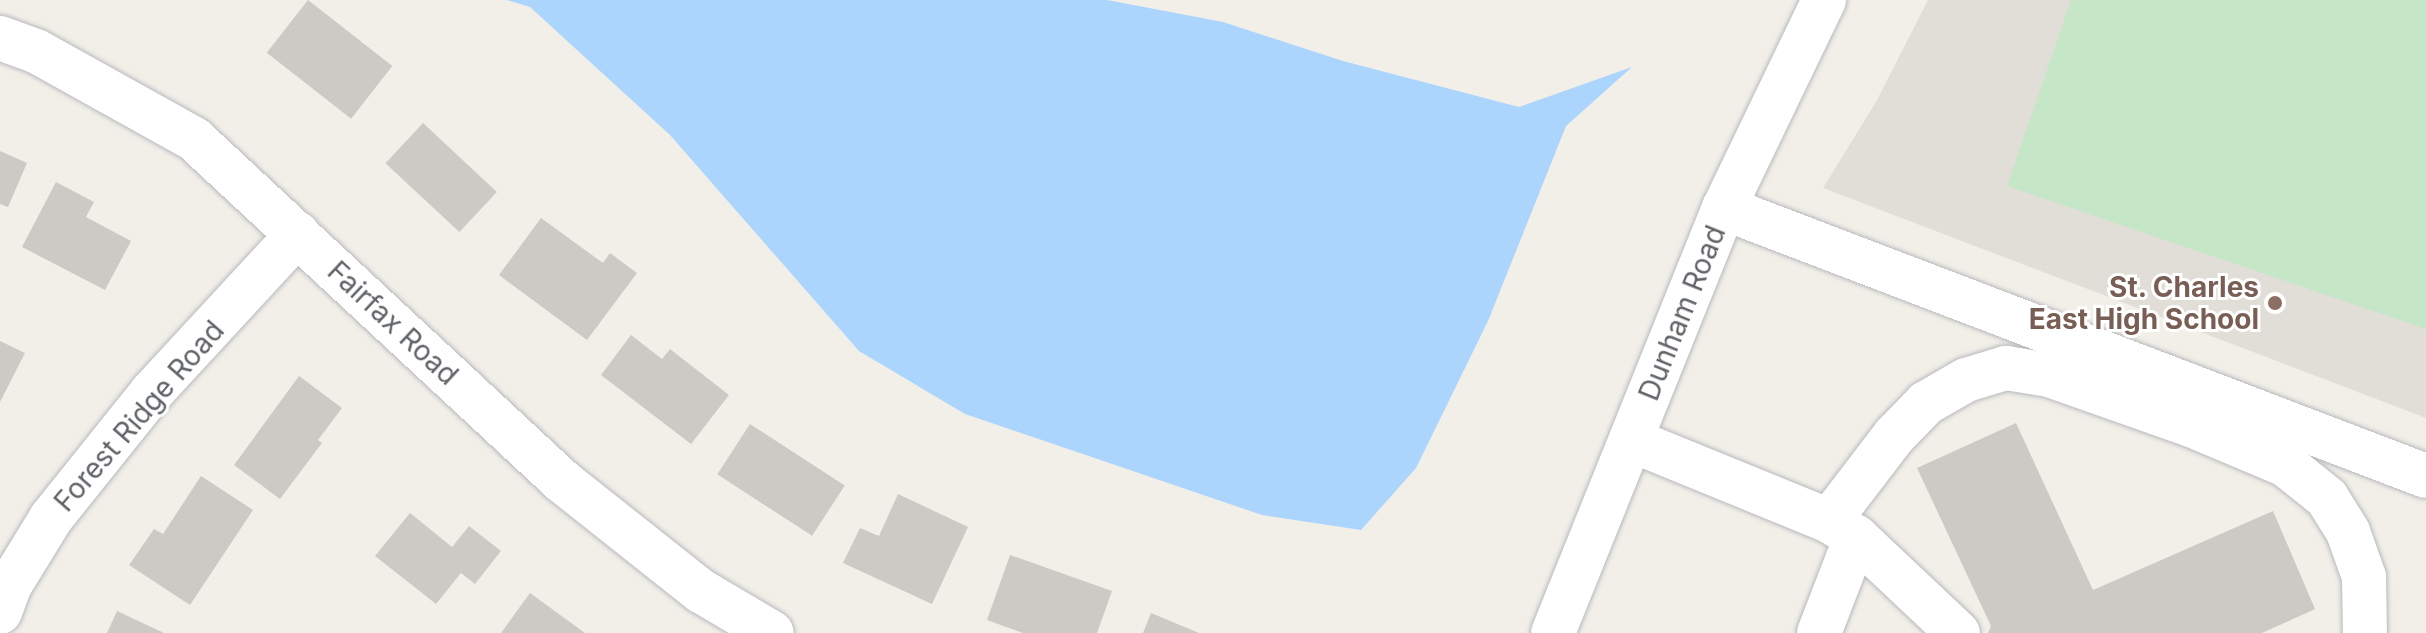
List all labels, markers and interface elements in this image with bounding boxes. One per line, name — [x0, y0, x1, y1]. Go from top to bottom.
street label: Dunham Road — [1632, 221, 1732, 405]
street label: Fairfax Road — [321, 254, 465, 392]
place label: St. Charles East High School — [2029, 270, 2259, 336]
marker: St. Charles East High School — [2266, 294, 2284, 312]
street label: Forest Ridge Road — [47, 314, 231, 518]

